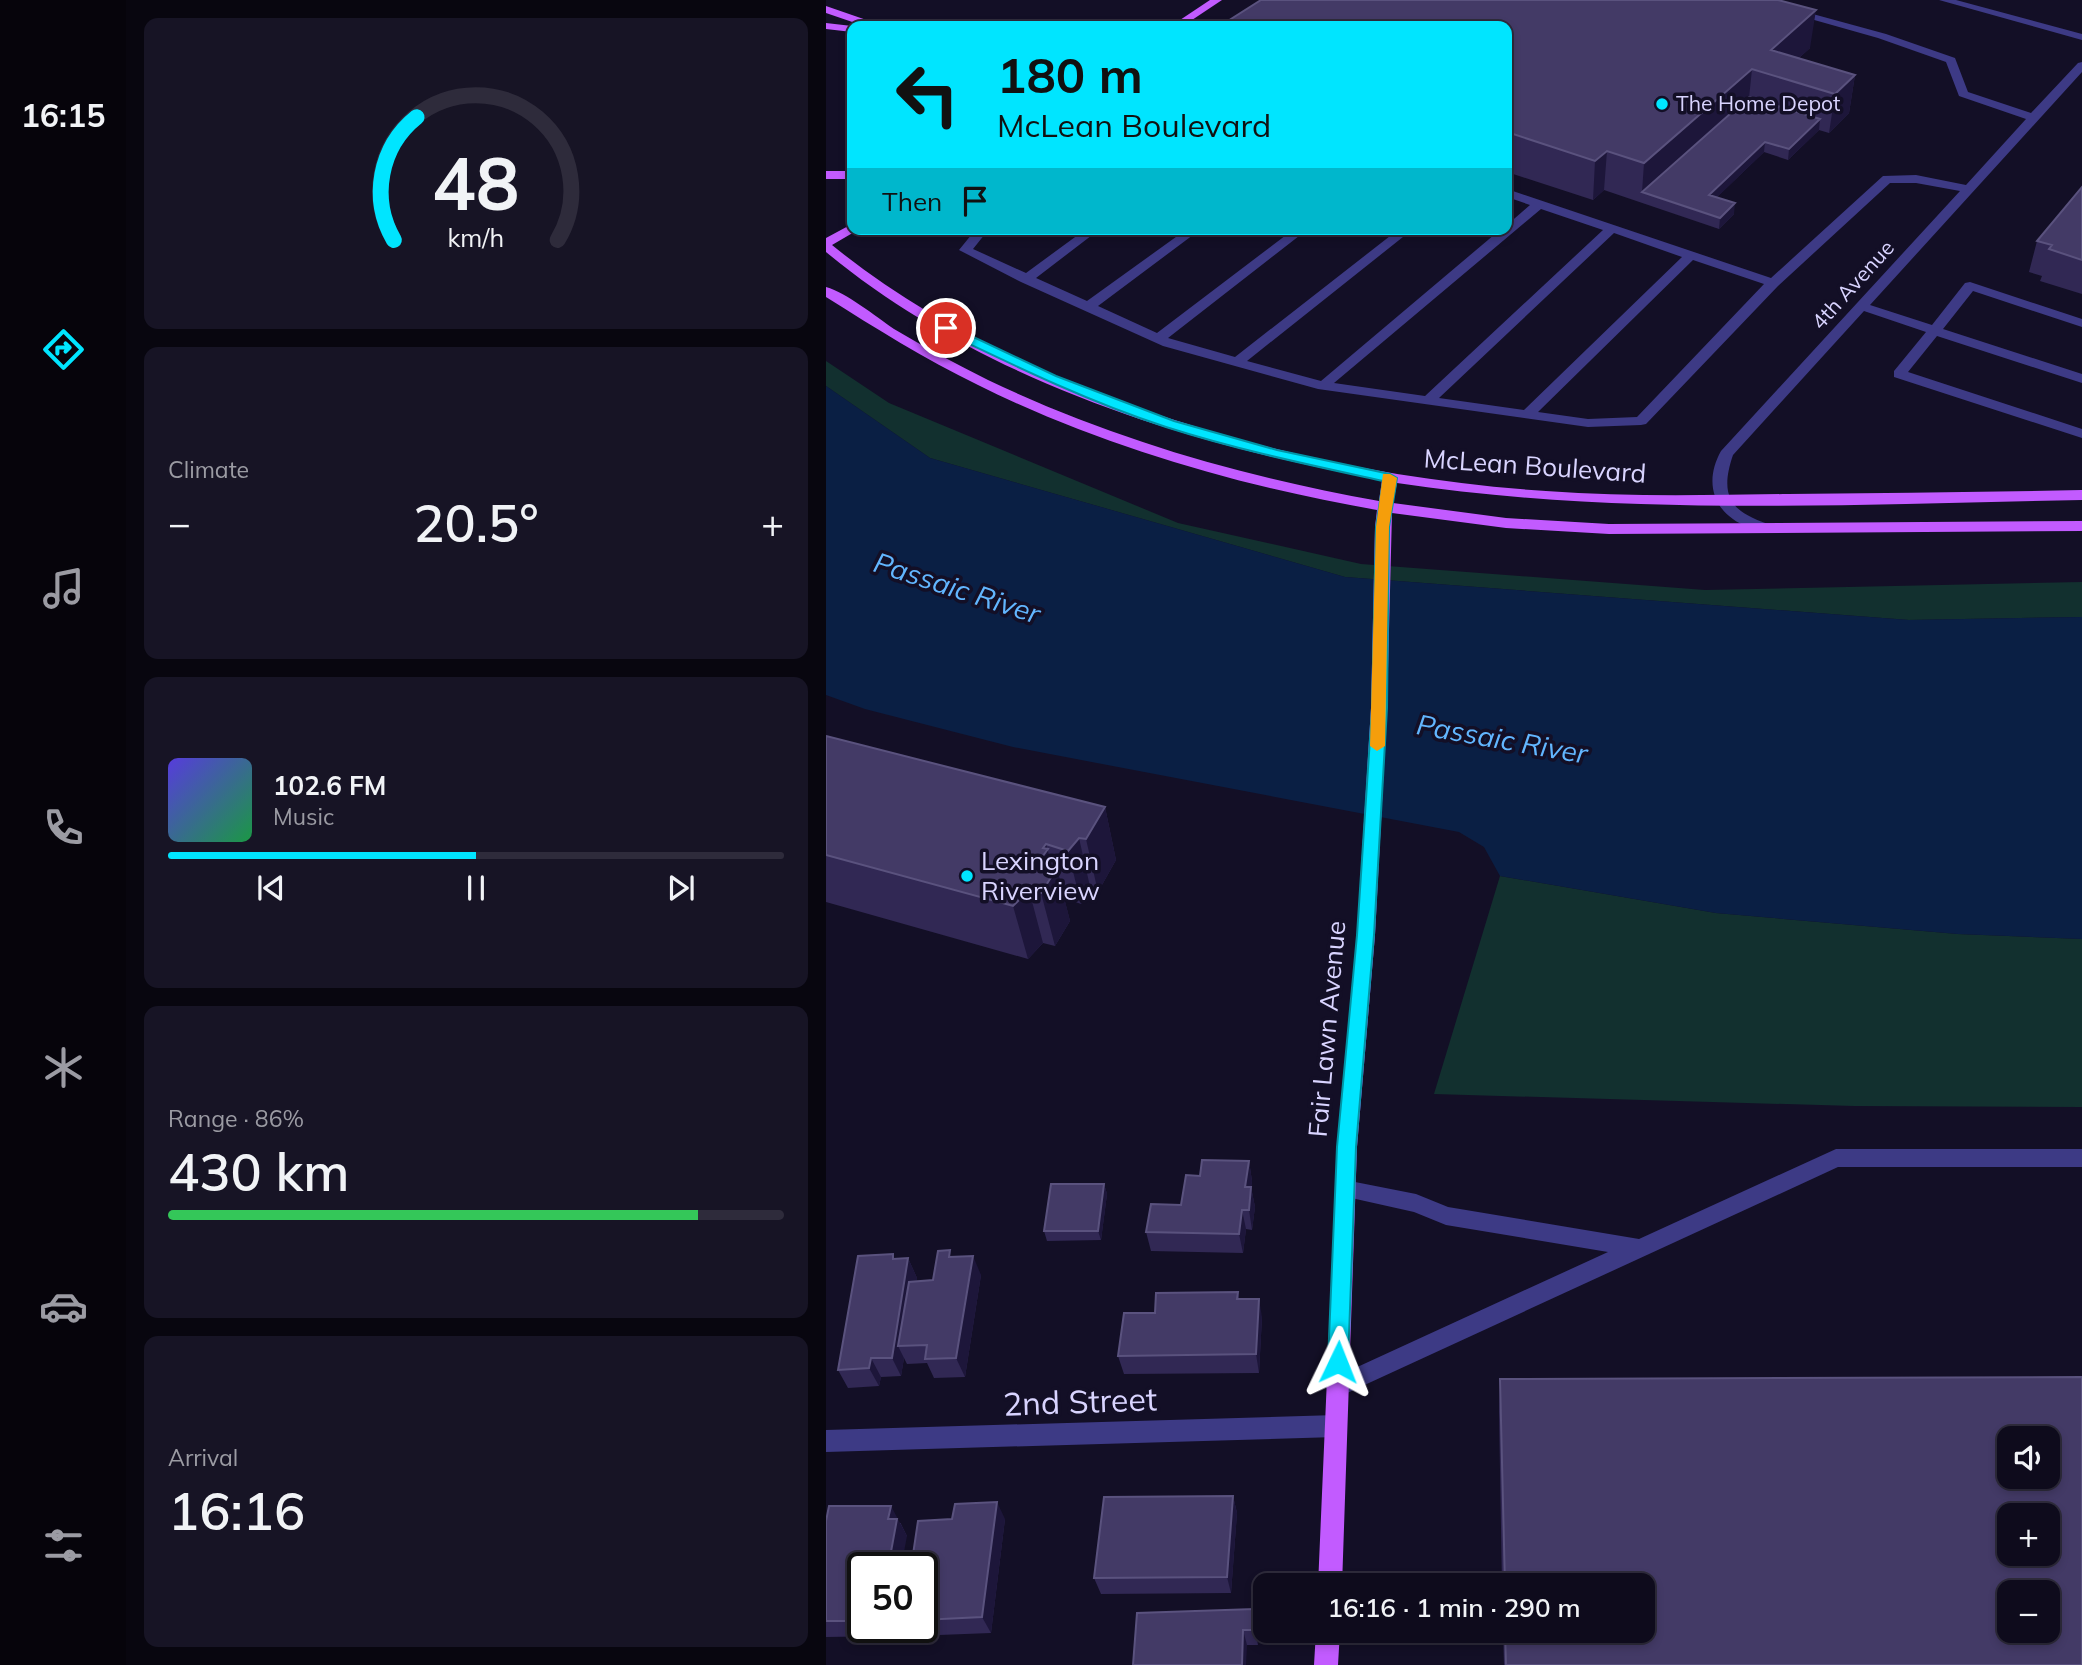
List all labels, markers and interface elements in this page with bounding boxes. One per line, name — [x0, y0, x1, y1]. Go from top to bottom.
text: 180 m — [997, 44, 1143, 105]
icon: left — [882, 49, 973, 140]
place label: The Home Depot — [1676, 90, 1840, 116]
text: 16:15 — [21, 95, 105, 135]
marker: The Home Depot — [1654, 96, 1670, 112]
text: McLean Boulevard — [997, 105, 1271, 145]
text: 48 — [432, 137, 520, 228]
icon: arrive — [956, 182, 994, 220]
text: Then — [882, 185, 942, 218]
text: km/h — [448, 222, 504, 253]
street label: 4th Avenue — [1805, 234, 1899, 334]
pin — [916, 298, 976, 358]
icon: arrive — [927, 309, 965, 347]
icon: directions — [39, 325, 88, 374]
street label: McLean Boulevard — [1423, 441, 1647, 490]
text: Climate — [168, 455, 249, 484]
text: 20.5° — [413, 490, 539, 555]
text: − — [168, 499, 191, 547]
text: + — [761, 499, 784, 547]
water label: Passaic River — [870, 544, 1047, 631]
icon: music — [39, 564, 88, 613]
water label: Passaic River — [1414, 706, 1592, 771]
text: 102.6 FM — [273, 769, 386, 802]
text: Music — [273, 802, 334, 831]
icon: phone — [39, 803, 88, 852]
place label: Lexington Riverview — [981, 844, 1100, 907]
marker: Lexington Riverview — [959, 868, 975, 884]
icon: previous — [252, 869, 290, 907]
icon: pause — [457, 869, 495, 907]
icon: next — [662, 869, 700, 907]
street label: Fair Lawn Avenue — [1301, 919, 1352, 1138]
icon: climate — [39, 1043, 88, 1092]
text: Range · 86% — [168, 1104, 304, 1133]
text: 430 km — [168, 1139, 349, 1204]
icon: car — [39, 1282, 88, 1331]
position arrow — [1301, 1325, 1375, 1399]
street label: 2nd Street — [1002, 1378, 1158, 1424]
map controls — [1997, 1426, 2060, 1643]
button: sound — [1997, 1426, 2060, 1489]
text: Arrival — [168, 1443, 238, 1472]
text: 16:16 — [168, 1478, 305, 1543]
button: + — [1997, 1503, 2060, 1566]
icon: filters — [39, 1521, 88, 1570]
speed limit sign: 50 — [847, 1552, 938, 1643]
button: − — [1997, 1580, 2060, 1643]
text: 16:16 · 1 min · 290 m — [1327, 1591, 1581, 1624]

